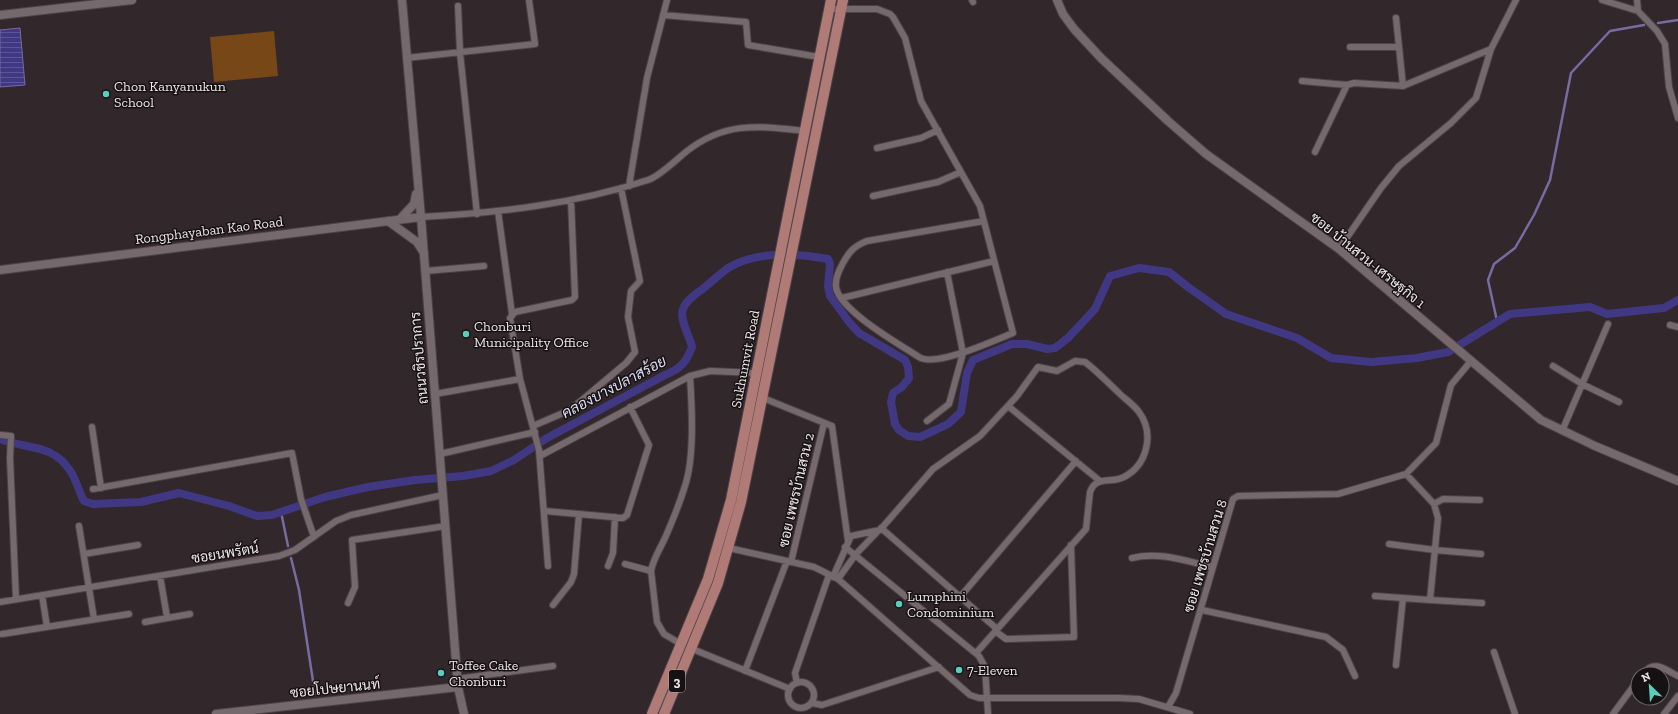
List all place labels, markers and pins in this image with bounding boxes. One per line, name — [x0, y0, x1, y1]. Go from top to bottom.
place label: Chon Kanyanukun School — [114, 78, 226, 111]
marker: Chon Kanyanukun School — [101, 89, 111, 99]
place label: Chonburi Municipality Office — [474, 318, 589, 351]
marker: Chonburi Municipality Office — [461, 329, 471, 339]
place label: Lumphini Condominium — [907, 588, 994, 621]
marker: Lumphini Condominium — [894, 599, 904, 609]
place label: Toffee Cake Chonburi — [449, 657, 519, 690]
place label: 7-Eleven — [967, 662, 1018, 679]
marker: 7-Eleven — [954, 665, 964, 675]
marker: Toffee Cake Chonburi — [436, 668, 446, 678]

